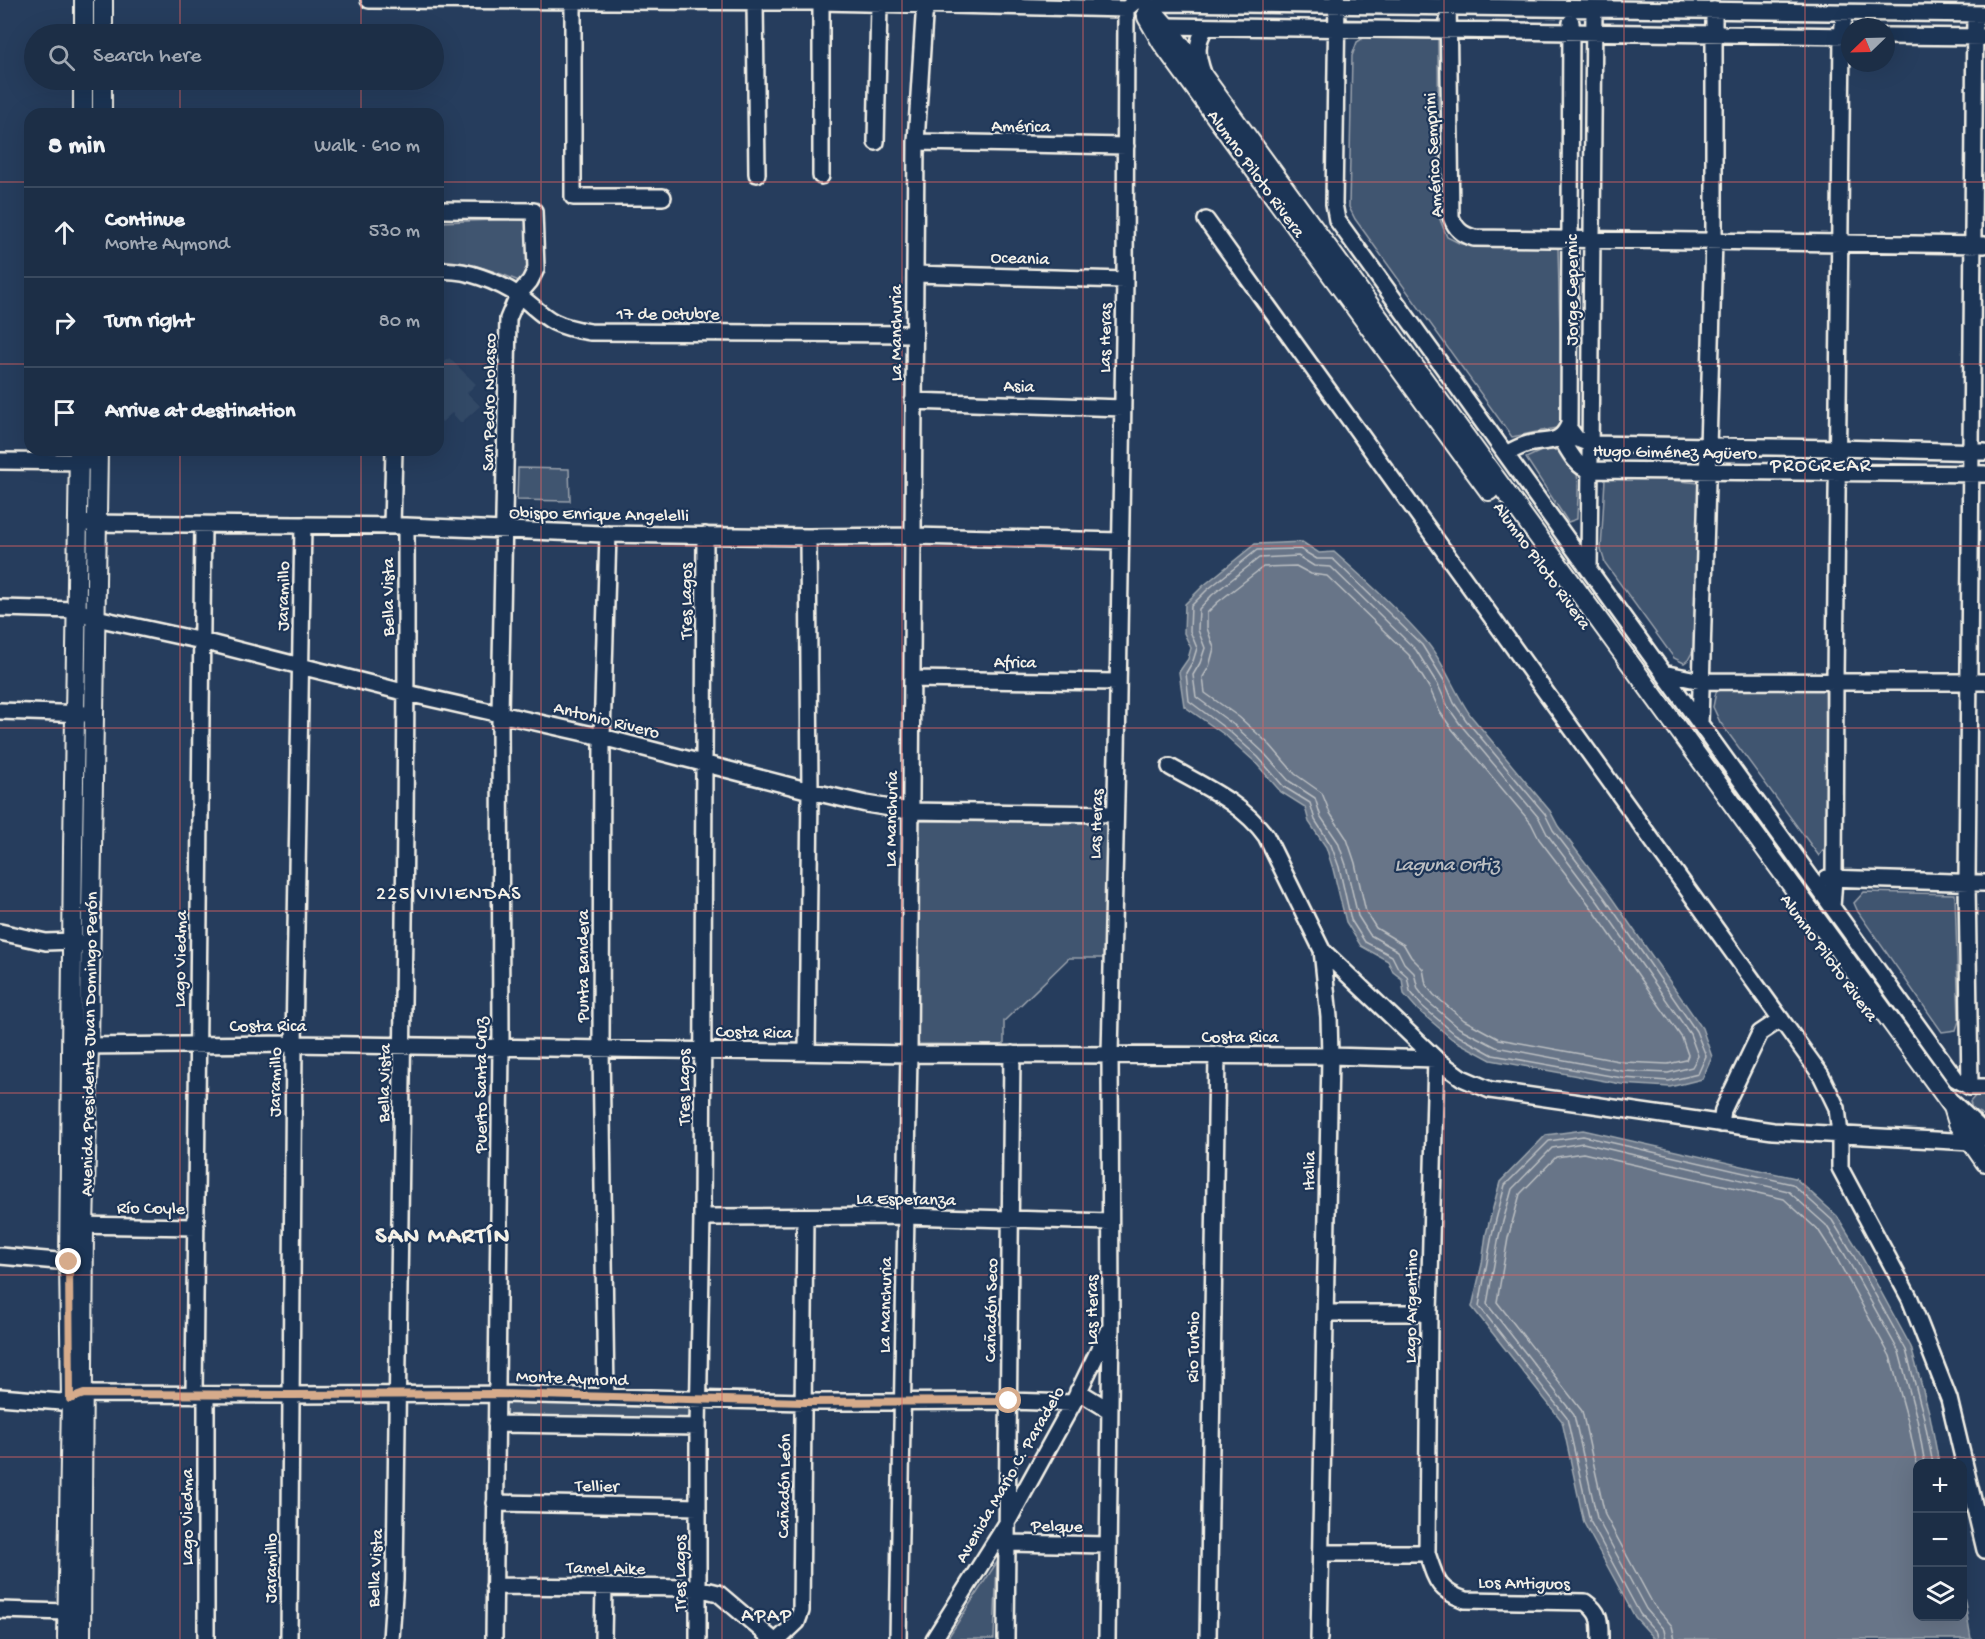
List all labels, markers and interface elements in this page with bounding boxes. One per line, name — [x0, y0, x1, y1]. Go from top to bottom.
north arrow — [1841, 18, 1895, 72]
search box — [24, 24, 444, 90]
icon: search — [45, 41, 78, 74]
text: Search here — [93, 44, 201, 70]
street label: Américo Semprini — [1421, 92, 1448, 218]
street label: Alumno Piloto Rivera — [1202, 106, 1309, 243]
street label: América — [991, 116, 1052, 139]
text: 8 min — [48, 132, 105, 163]
text: Walk · 610 m — [314, 136, 420, 159]
text: Continue — [105, 208, 185, 234]
icon: ahead — [48, 216, 81, 249]
text: 530 m — [369, 221, 420, 244]
text: Monte Aymond — [105, 234, 229, 257]
street label: Jorge Cepernic — [1563, 234, 1584, 346]
street label: Oceania — [990, 248, 1051, 271]
street label: La Manchuria — [887, 284, 908, 381]
street label: Las Heras — [1095, 301, 1118, 373]
street label: 17 de Octubre — [616, 305, 720, 326]
icon: right — [48, 306, 81, 339]
text: Turn right — [105, 309, 193, 335]
text: 80 m — [379, 311, 420, 334]
street label: San Pedro Nolasco — [479, 333, 502, 471]
street label: Asia — [1003, 376, 1036, 399]
icon: arrive — [48, 396, 81, 429]
text: Arrive at destination — [105, 399, 295, 425]
street label: Hugo Giménez Agüero — [1593, 442, 1757, 465]
district label: PROCREAR — [1769, 456, 1872, 479]
street label: Alumno Piloto Rivera — [1488, 498, 1595, 635]
street label: Obispo Enrique Angelelli — [509, 503, 689, 528]
street label: Bella Vista — [379, 557, 400, 637]
street label: Jaramillo — [273, 561, 296, 631]
street label: Tres Lagos — [677, 561, 698, 640]
street label: Africa — [994, 653, 1037, 674]
street label: Antonio Rivero — [551, 698, 661, 745]
street label: La Manchuria — [881, 770, 904, 867]
street label: Las Heras — [1086, 787, 1109, 859]
water label: Laguna Ortiz — [1395, 855, 1501, 878]
district label: 225 VIVIENDAS — [376, 884, 522, 907]
street label: Alumno Piloto Rivera — [1775, 890, 1882, 1027]
street label: Avenida Presidente Juan Domingo Perón — [77, 891, 104, 1197]
street label: Lago Viedma — [170, 909, 193, 1008]
street label: Punta Bandera — [574, 909, 595, 1023]
street label: Puerto Santa Cruz — [472, 1016, 493, 1154]
street label: Costa Rica — [230, 1017, 307, 1038]
street label: Costa Rica — [715, 1022, 794, 1045]
street label: Costa Rica — [1202, 1028, 1279, 1049]
street label: Bella Vista — [374, 1043, 397, 1124]
street label: Jaramillo — [265, 1047, 288, 1117]
street label: Tres Lagos — [675, 1047, 696, 1126]
street label: Italia — [1300, 1150, 1321, 1191]
street label: La Esperanza — [856, 1189, 957, 1212]
street label: Río Coyle — [117, 1198, 186, 1221]
district label: SAN MARTÍN — [375, 1223, 511, 1252]
route end — [55, 1248, 81, 1274]
street label: Lago Argentino — [1401, 1249, 1424, 1364]
street label: La Manchuria — [875, 1256, 898, 1353]
street label: Cañadón Seco — [981, 1258, 1004, 1362]
street label: Las Heras — [1083, 1274, 1104, 1345]
street label: Rio Turbio — [1183, 1311, 1206, 1383]
street label: Monte Aymond — [516, 1367, 630, 1392]
street label: Avenida Mario C. Paradelo — [952, 1383, 1070, 1567]
route start — [995, 1387, 1021, 1413]
street label: Cañadón León — [774, 1433, 797, 1539]
map controls — [1913, 1459, 1967, 1621]
button: + — [1913, 1459, 1967, 1513]
street label: Lago Viedma — [178, 1468, 199, 1565]
street label: Tellier — [574, 1477, 621, 1498]
button: − — [1913, 1513, 1967, 1567]
street label: Pelque — [1030, 1517, 1084, 1538]
street label: Bella Vista — [364, 1527, 389, 1609]
street label: Jaramillo — [262, 1533, 283, 1603]
street label: Tres Lagos — [671, 1533, 692, 1612]
street label: Tamel Aike — [565, 1558, 646, 1581]
button: layers — [1913, 1567, 1967, 1621]
street label: Los Antiguos — [1478, 1573, 1571, 1596]
district label: APAP — [741, 1606, 793, 1629]

